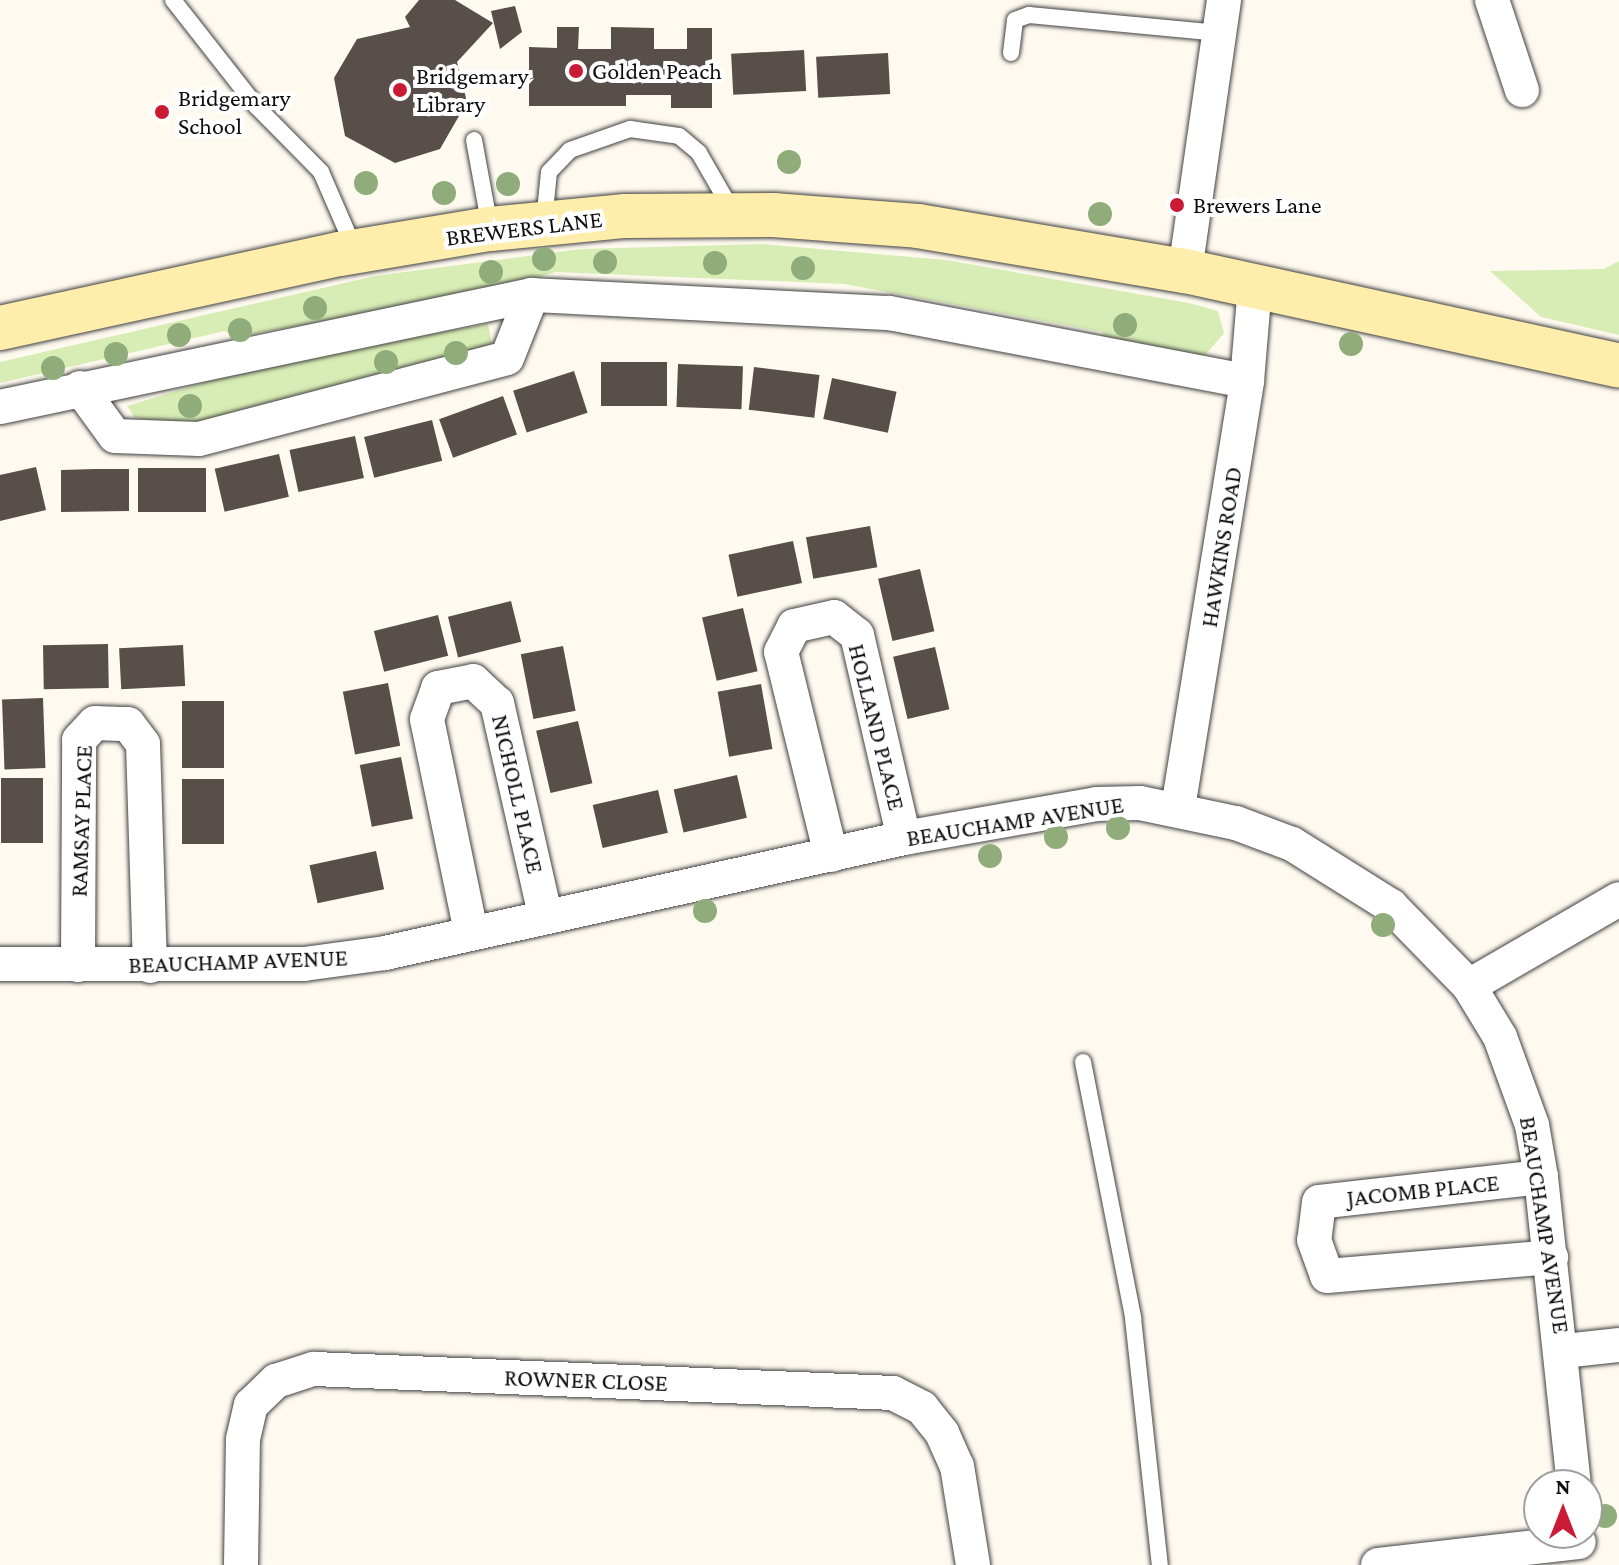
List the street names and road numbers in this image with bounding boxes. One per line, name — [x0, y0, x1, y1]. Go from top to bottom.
street label: BREWERS LANE — [444, 204, 604, 252]
street label: HAWKINS ROAD — [1194, 465, 1248, 629]
street label: HOLLAND PLACE — [842, 641, 912, 813]
street label: NICHOLL PLACE — [486, 712, 550, 876]
street label: RAMSAY PLACE — [64, 745, 98, 897]
street label: BEAUCHAMP AVENUE — [904, 790, 1126, 852]
street label: BEAUCHAMP AVENUE — [128, 943, 348, 979]
street label: BEAUCHAMP AVENUE — [1514, 1114, 1576, 1336]
street label: JACOMB PLACE — [1345, 1168, 1501, 1212]
street label: ROWNER CLOSE — [504, 1363, 668, 1397]

